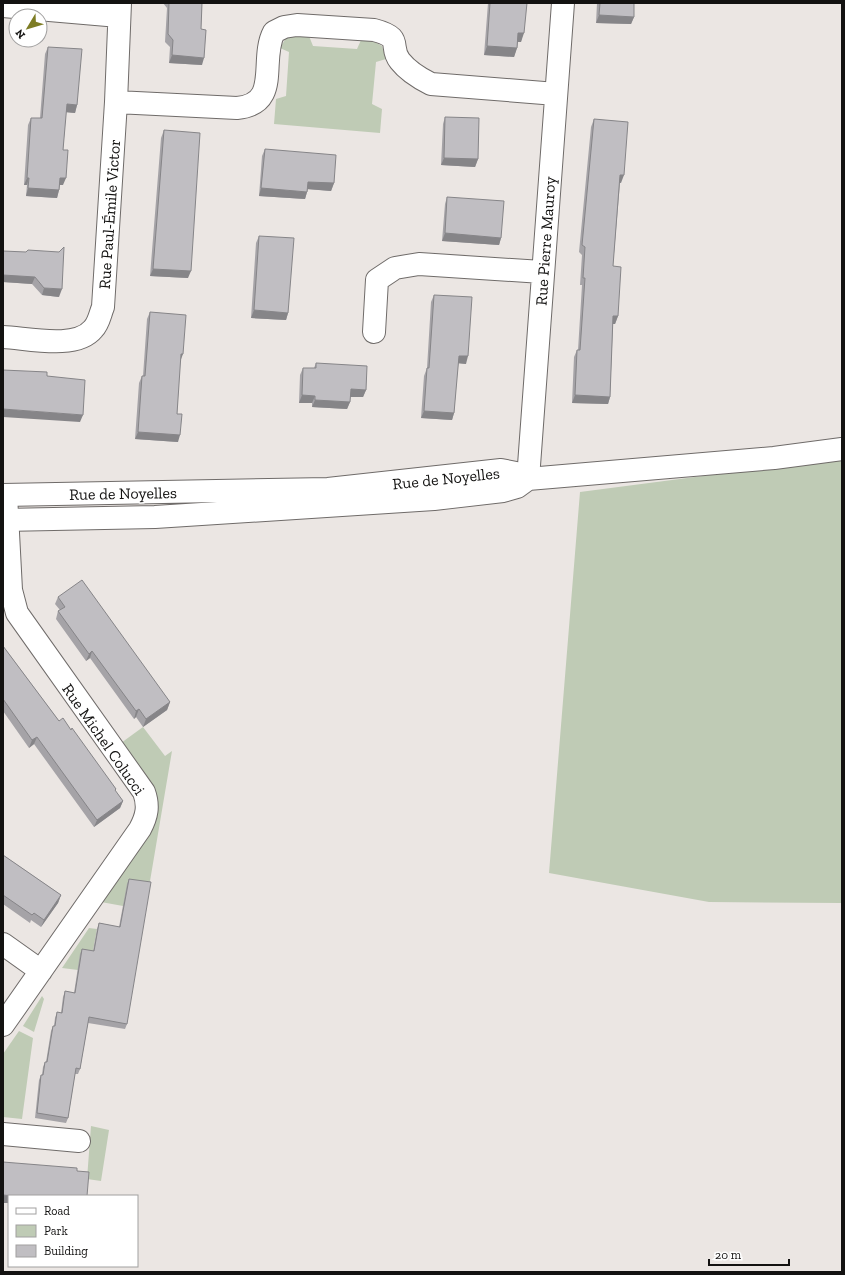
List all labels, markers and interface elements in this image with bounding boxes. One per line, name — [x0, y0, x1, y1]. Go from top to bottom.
north arrow — [8, 8, 48, 48]
text: N — [12, 26, 28, 41]
street label: Rue Paul-Émile Victor — [95, 138, 124, 290]
street label: Rue Pierre Mauroy — [532, 175, 560, 306]
street label: Rue de Noyelles — [391, 463, 501, 494]
street label: Rue de Noyelles — [69, 483, 177, 504]
street label: Rue Michel Colucci — [58, 680, 149, 799]
legend — [8, 1195, 138, 1267]
text: Road — [44, 1204, 70, 1218]
text: Park — [44, 1224, 69, 1238]
scale bar — [709, 1241, 789, 1267]
text: Building — [44, 1244, 88, 1258]
text: 20 m — [715, 1248, 742, 1262]

